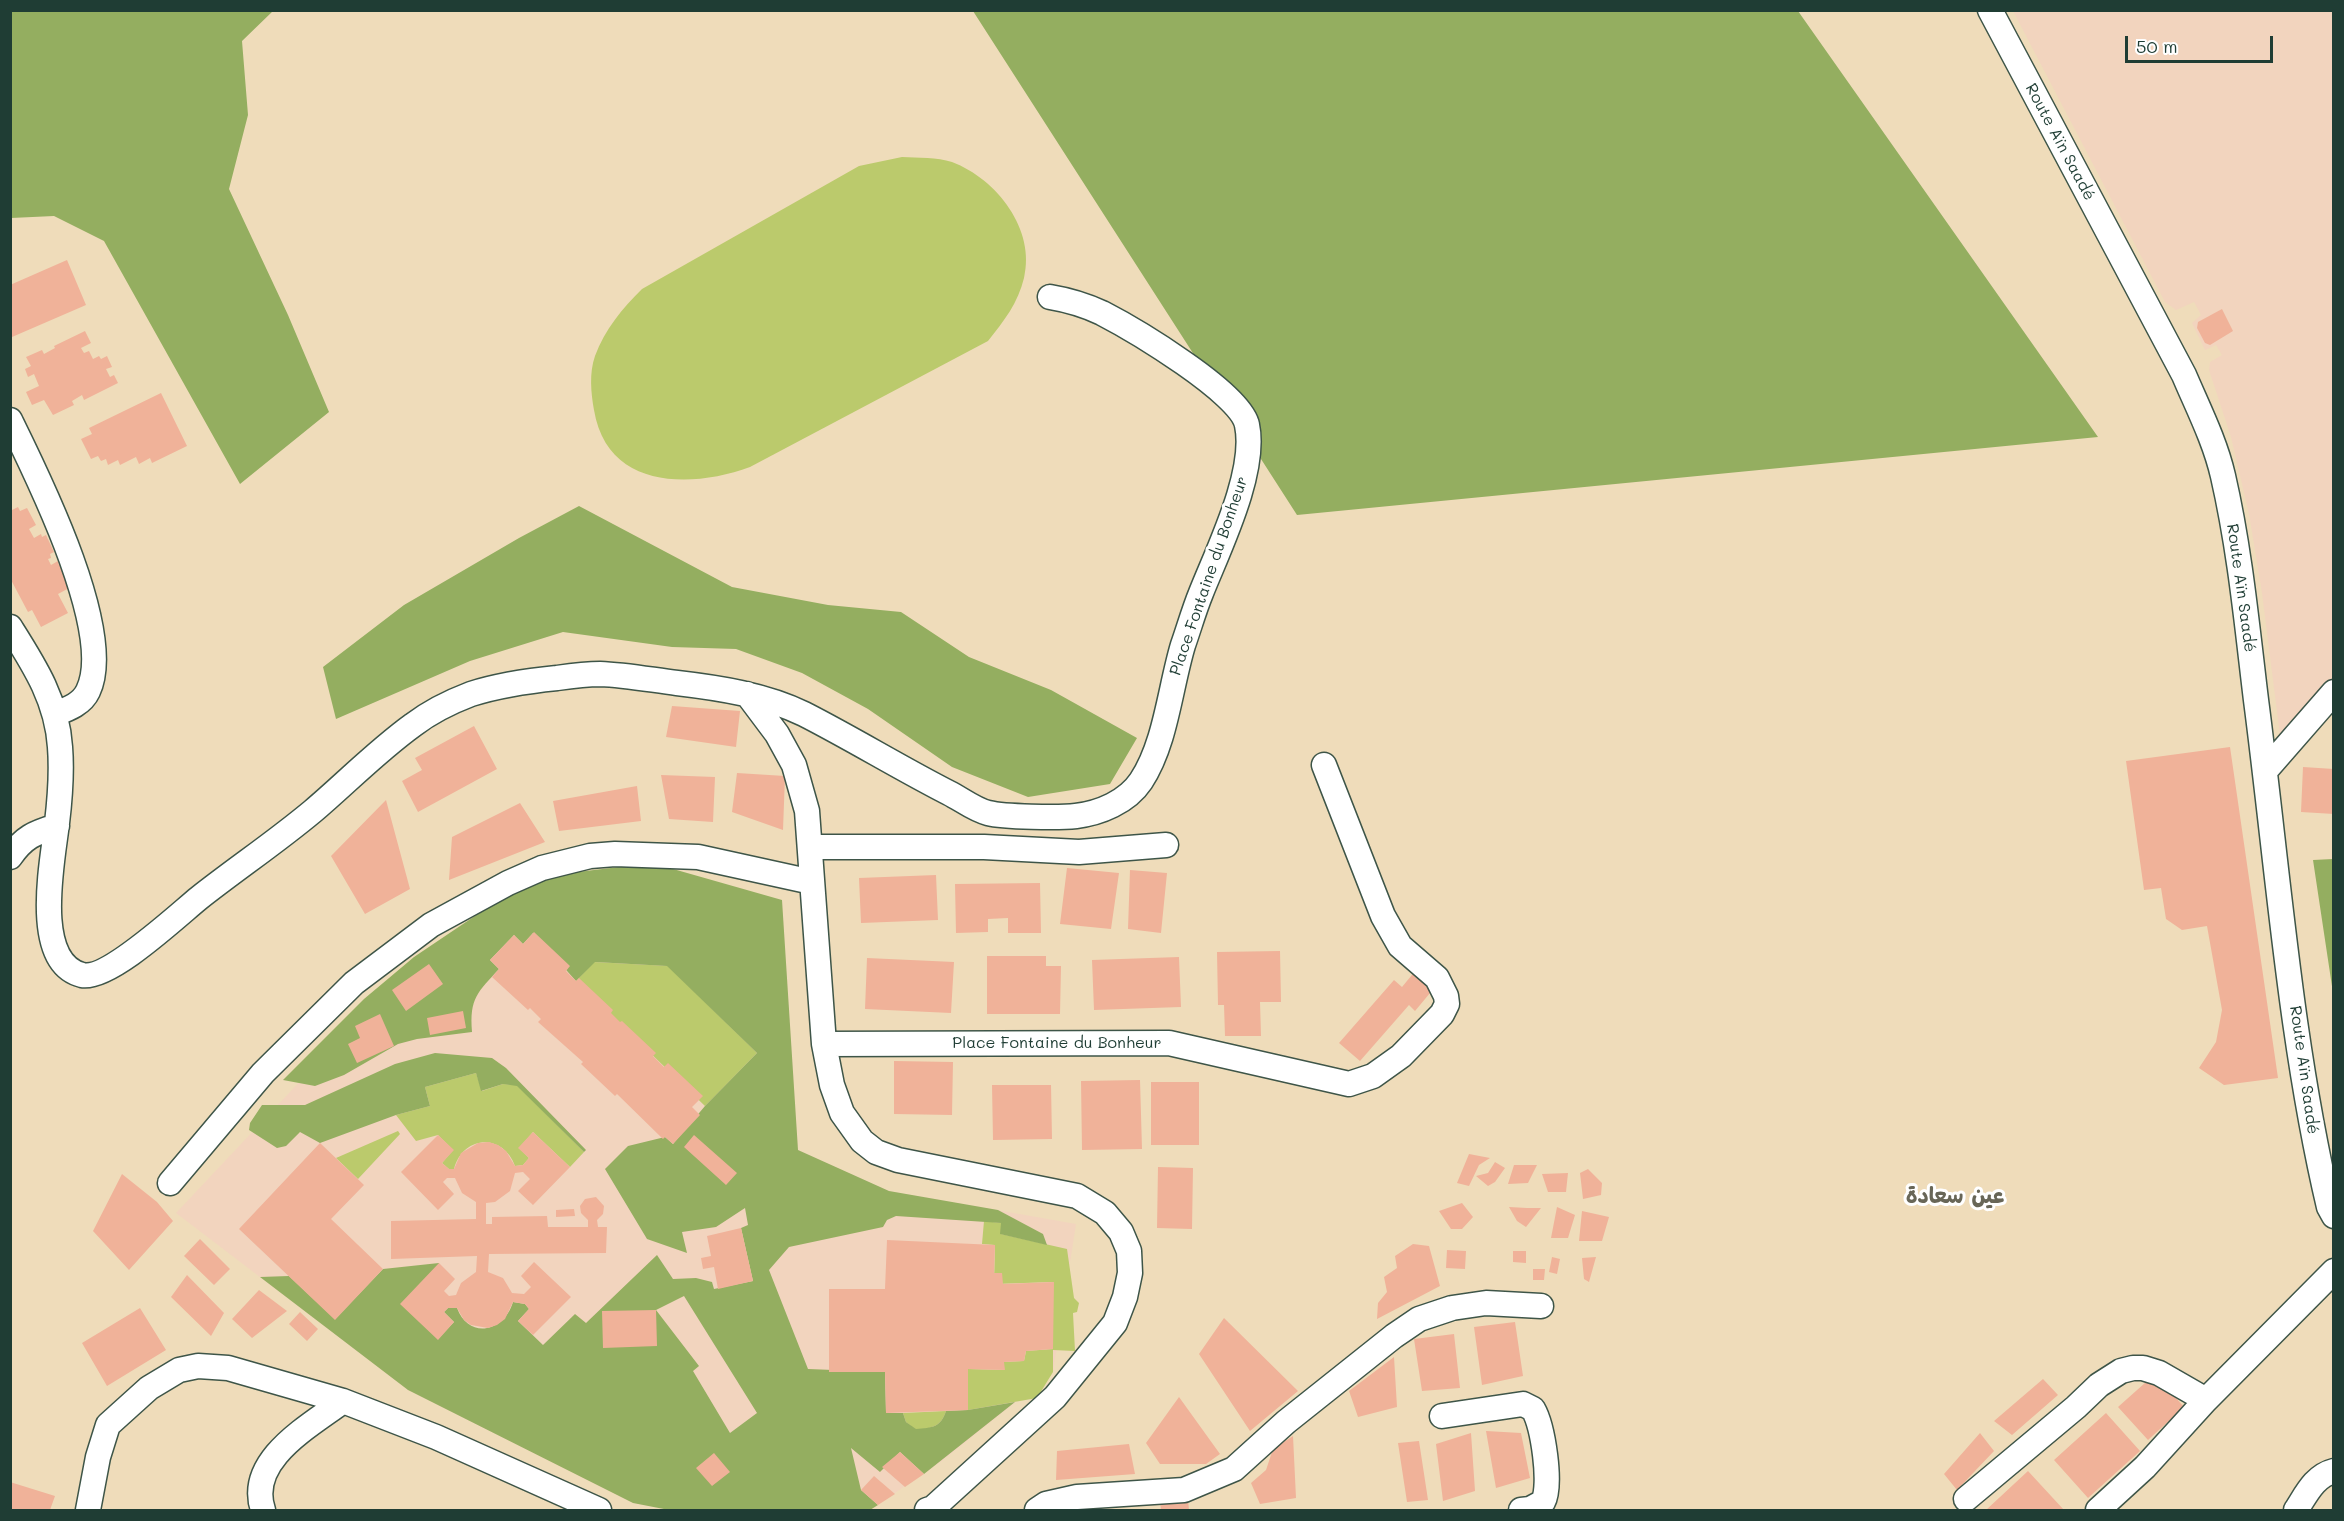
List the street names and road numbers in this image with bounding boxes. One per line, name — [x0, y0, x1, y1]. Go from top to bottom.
street label: Route Aïn Saadé — [2021, 80, 2099, 204]
street label: Place Fontaine du Bonheur — [1166, 474, 1252, 678]
street label: Route Aïn Saadé — [2222, 522, 2260, 654]
street label: Route Aïn Saadé — [2285, 1004, 2323, 1136]
street label: Place Fontaine du Bonheur — [952, 1033, 1162, 1053]

